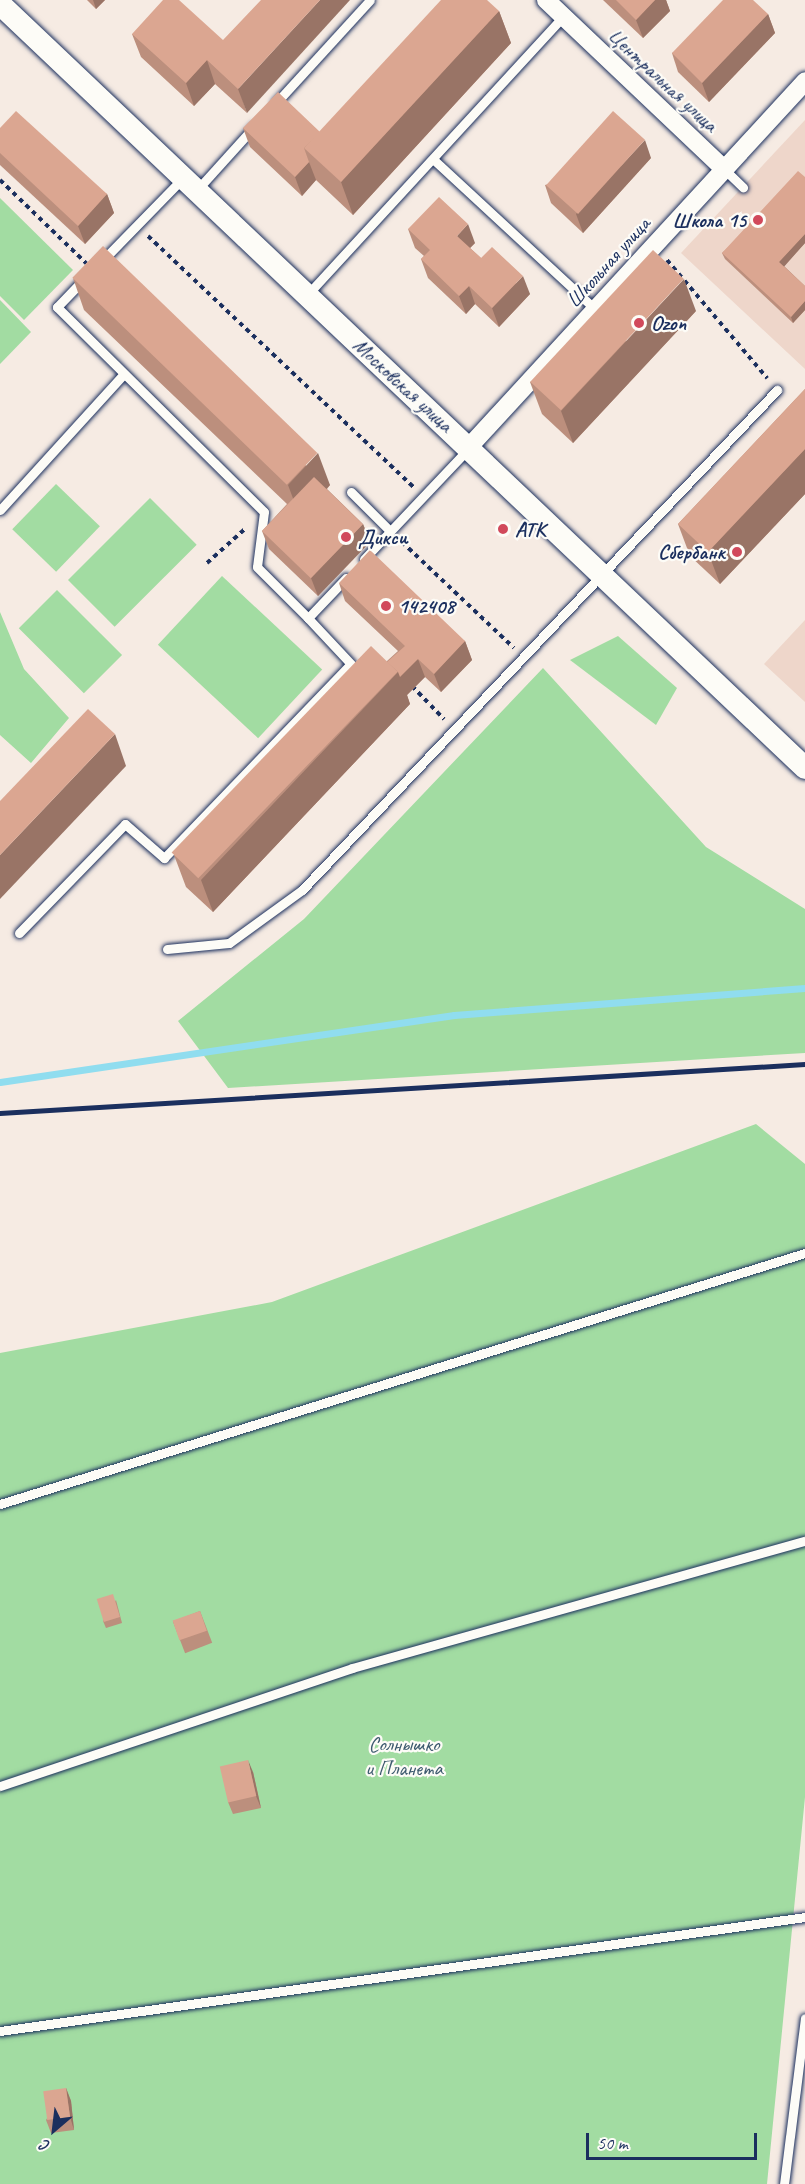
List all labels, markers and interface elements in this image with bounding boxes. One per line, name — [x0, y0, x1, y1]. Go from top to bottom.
street label: Центральная улица — [603, 22, 723, 138]
place label: Школа 15 — [672, 207, 746, 233]
street label: Школьная улица — [560, 211, 656, 313]
marker: Школа 15 — [751, 213, 765, 227]
place label: Ozon — [651, 310, 686, 336]
marker: Ozon — [632, 316, 646, 330]
street label: Московская улица — [348, 332, 458, 438]
place label: АТК — [515, 516, 546, 542]
marker: АТК — [496, 522, 510, 536]
place label: Дикси — [358, 524, 408, 550]
marker: Дикси — [339, 530, 353, 544]
place label: Сбербанк — [658, 539, 725, 565]
marker: Сбербанк — [730, 545, 744, 559]
place label: 142408 — [398, 593, 455, 619]
marker: 142408 — [379, 599, 393, 613]
park label: Солнышко и Планета — [365, 1731, 443, 1781]
north arrow — [24, 2100, 84, 2160]
scale bar — [589, 2121, 760, 2159]
text: 50 m — [597, 2132, 628, 2154]
text: С — [37, 2135, 54, 2157]

